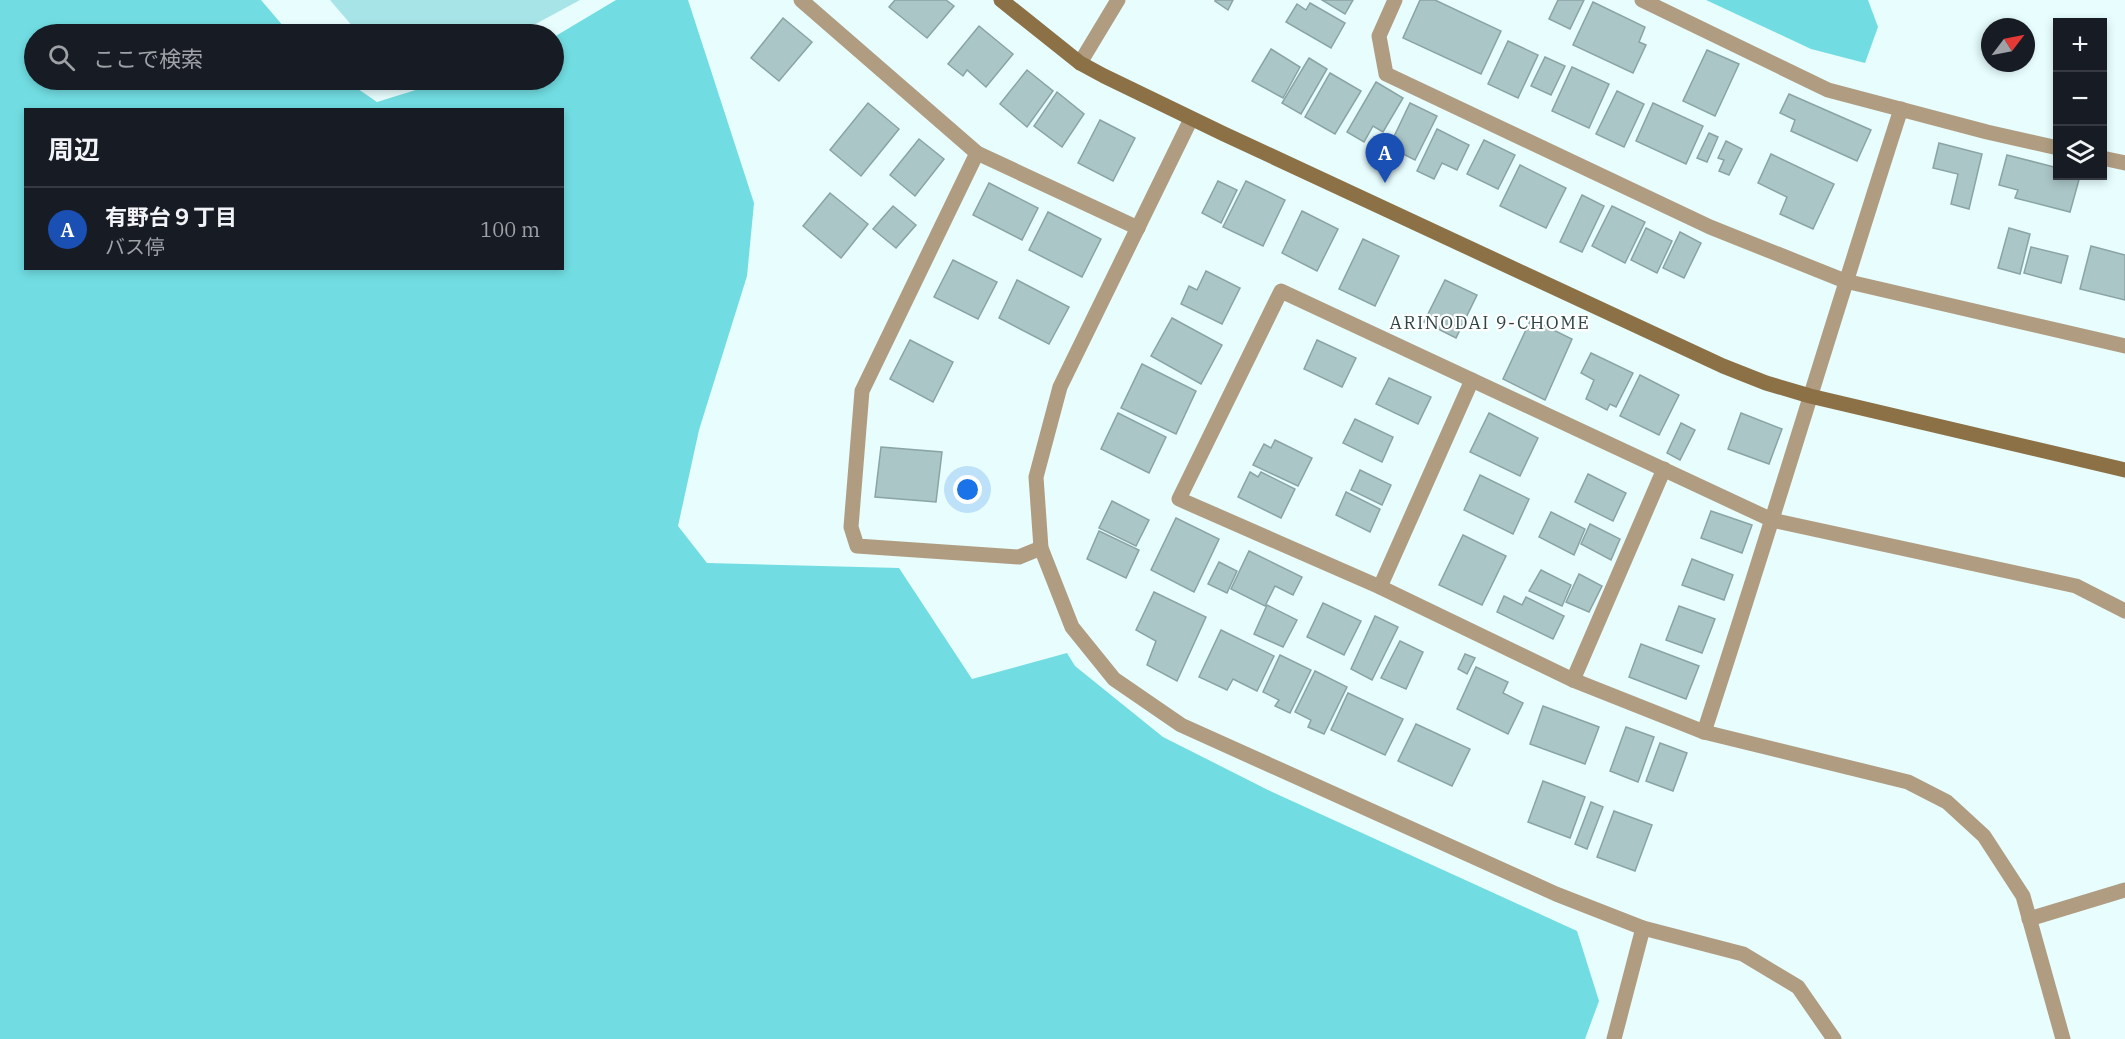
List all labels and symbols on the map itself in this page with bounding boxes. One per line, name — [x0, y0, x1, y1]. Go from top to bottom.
north arrow — [1981, 18, 2035, 72]
pin: A — [1366, 134, 1404, 183]
district label: ARINODAI 9-CHOME — [1390, 311, 1590, 334]
your location — [953, 475, 982, 504]

